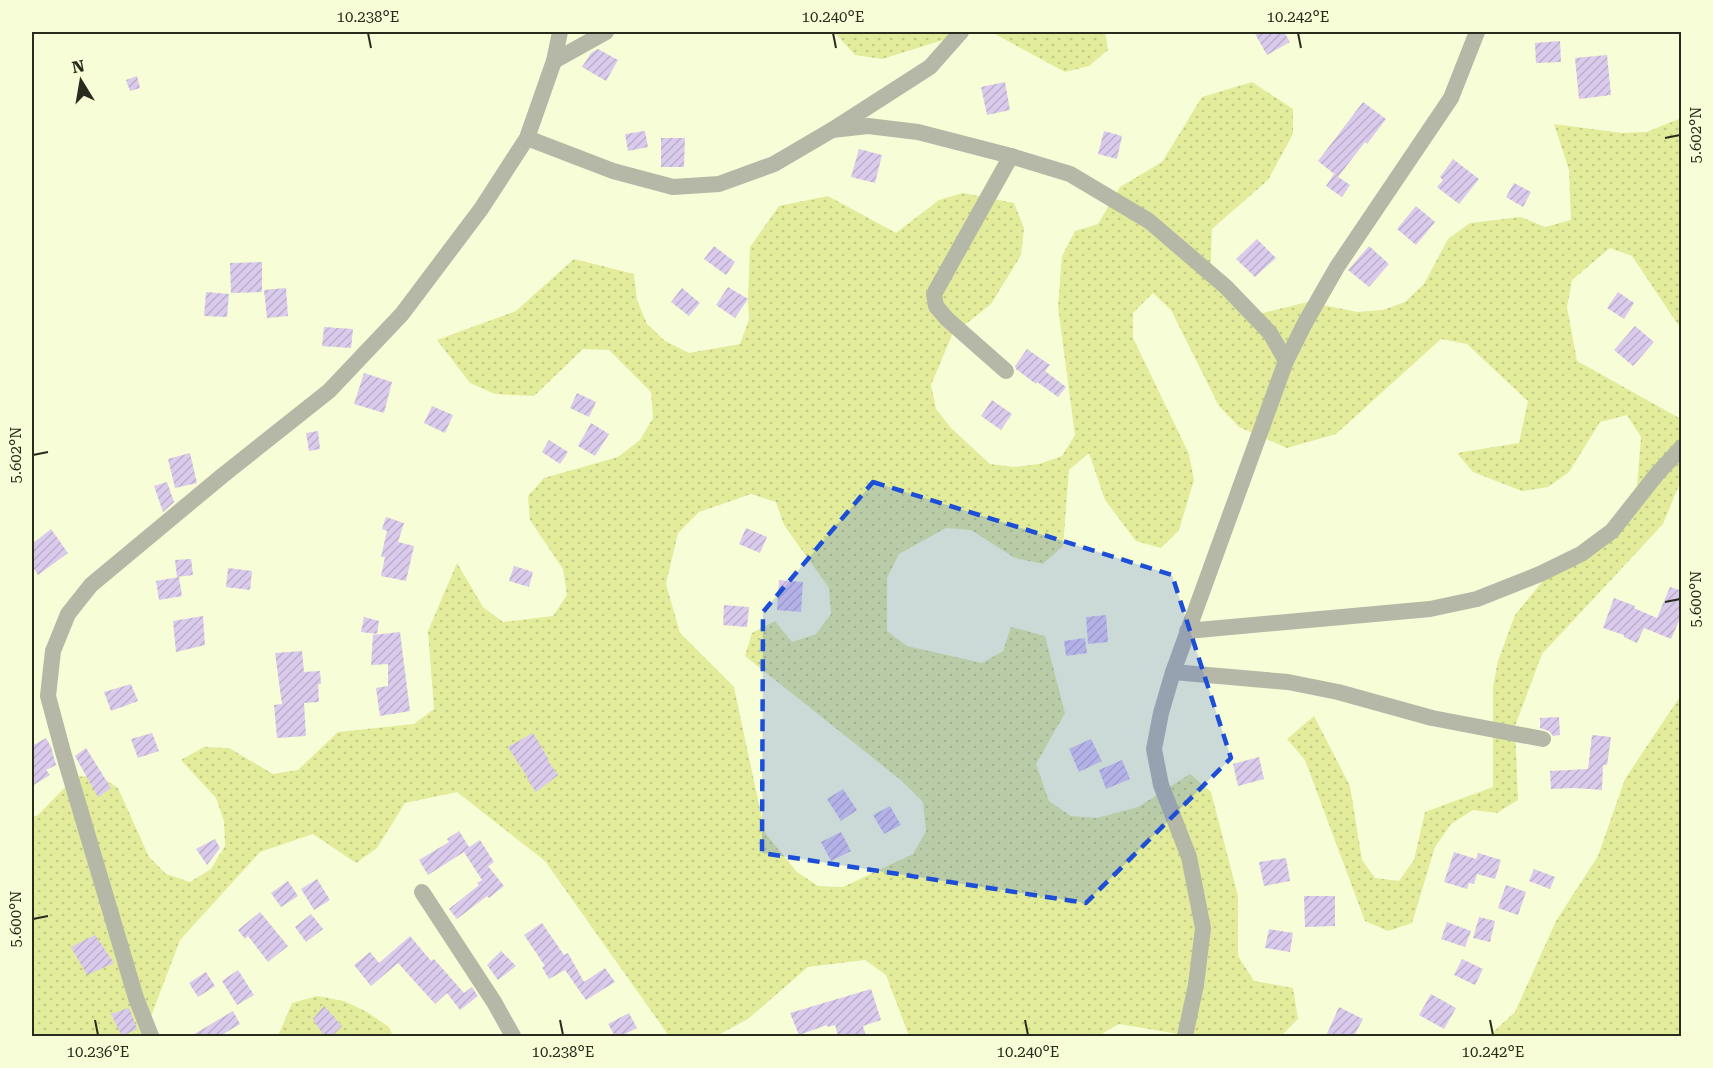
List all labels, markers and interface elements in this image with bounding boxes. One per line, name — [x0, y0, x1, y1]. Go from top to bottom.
text: 10.238°E — [337, 8, 399, 26]
text: 10.240°E — [802, 8, 864, 26]
text: 10.242°E — [1267, 8, 1329, 26]
north arrow — [51, 51, 111, 111]
text: N — [70, 56, 86, 77]
text: 5.602°N — [1687, 107, 1705, 163]
text: 5.602°N — [7, 427, 25, 483]
text: 5.600°N — [1687, 571, 1705, 627]
text: 5.600°N — [7, 891, 25, 947]
text: 10.236°E — [67, 1043, 129, 1061]
text: 10.238°E — [532, 1043, 594, 1061]
text: 10.240°E — [997, 1043, 1059, 1061]
text: 10.242°E — [1462, 1043, 1524, 1061]

